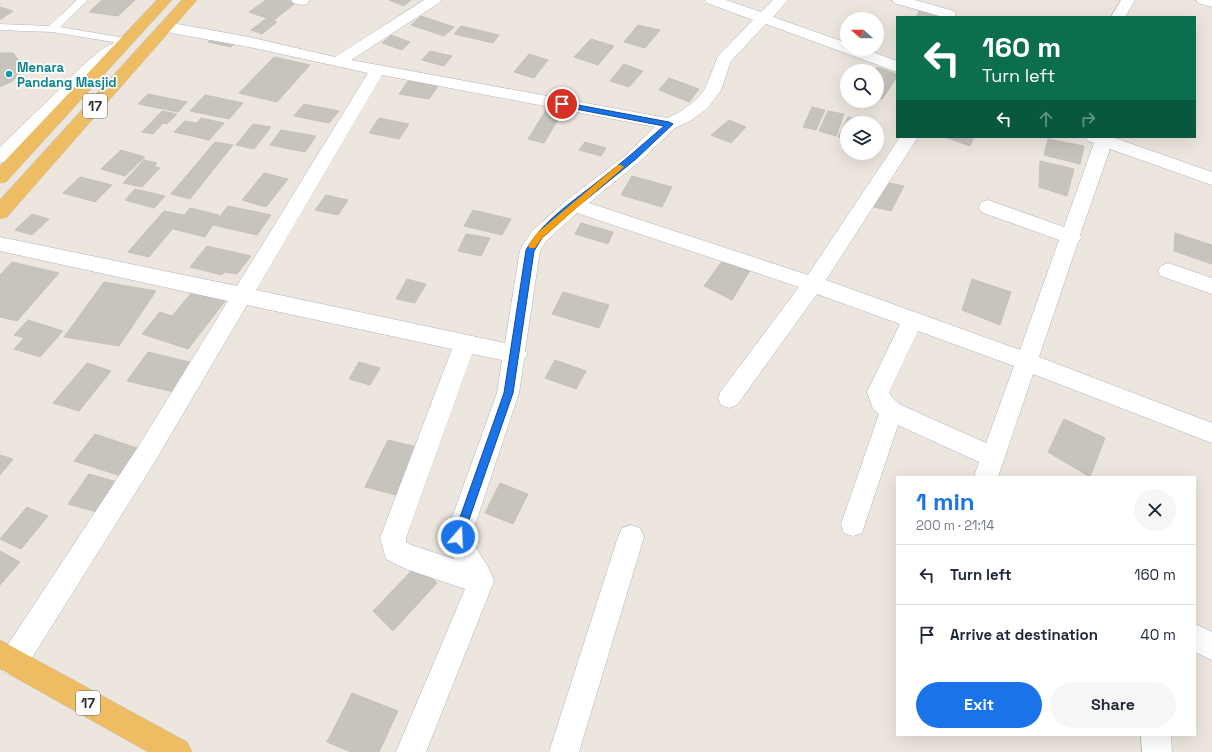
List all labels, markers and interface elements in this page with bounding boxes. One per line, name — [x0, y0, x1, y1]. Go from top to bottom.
north arrow — [840, 12, 884, 56]
map controls — [840, 12, 884, 160]
text: 160 m — [982, 29, 1061, 65]
icon: left — [916, 32, 968, 84]
place label: Menara Pandang Masjid — [17, 59, 117, 91]
button: search — [840, 64, 884, 108]
text: Turn left — [982, 64, 1055, 87]
marker: Menara Pandang Masjid — [4, 69, 14, 79]
pin — [545, 87, 579, 121]
icon: arrive — [551, 93, 573, 115]
road number: 17 — [83, 94, 107, 118]
icon: left — [993, 108, 1015, 130]
icon: ahead — [1035, 108, 1057, 130]
icon: right — [1077, 108, 1099, 130]
button: layers — [840, 116, 884, 160]
text: 1 min — [916, 486, 975, 517]
button: close — [1134, 489, 1176, 531]
position arrow — [437, 516, 479, 558]
text: 200 m · 21:14 — [916, 517, 994, 534]
icon: left — [916, 564, 938, 586]
text: Turn left — [950, 565, 1012, 584]
text: 160 m — [1134, 565, 1176, 584]
icon: arrive — [916, 624, 938, 646]
text: Arrive at destination — [950, 625, 1098, 644]
text: 40 m — [1140, 625, 1176, 644]
button: Exit — [916, 682, 1042, 728]
button: Share — [1050, 682, 1176, 728]
road number: 17 — [76, 691, 100, 715]

